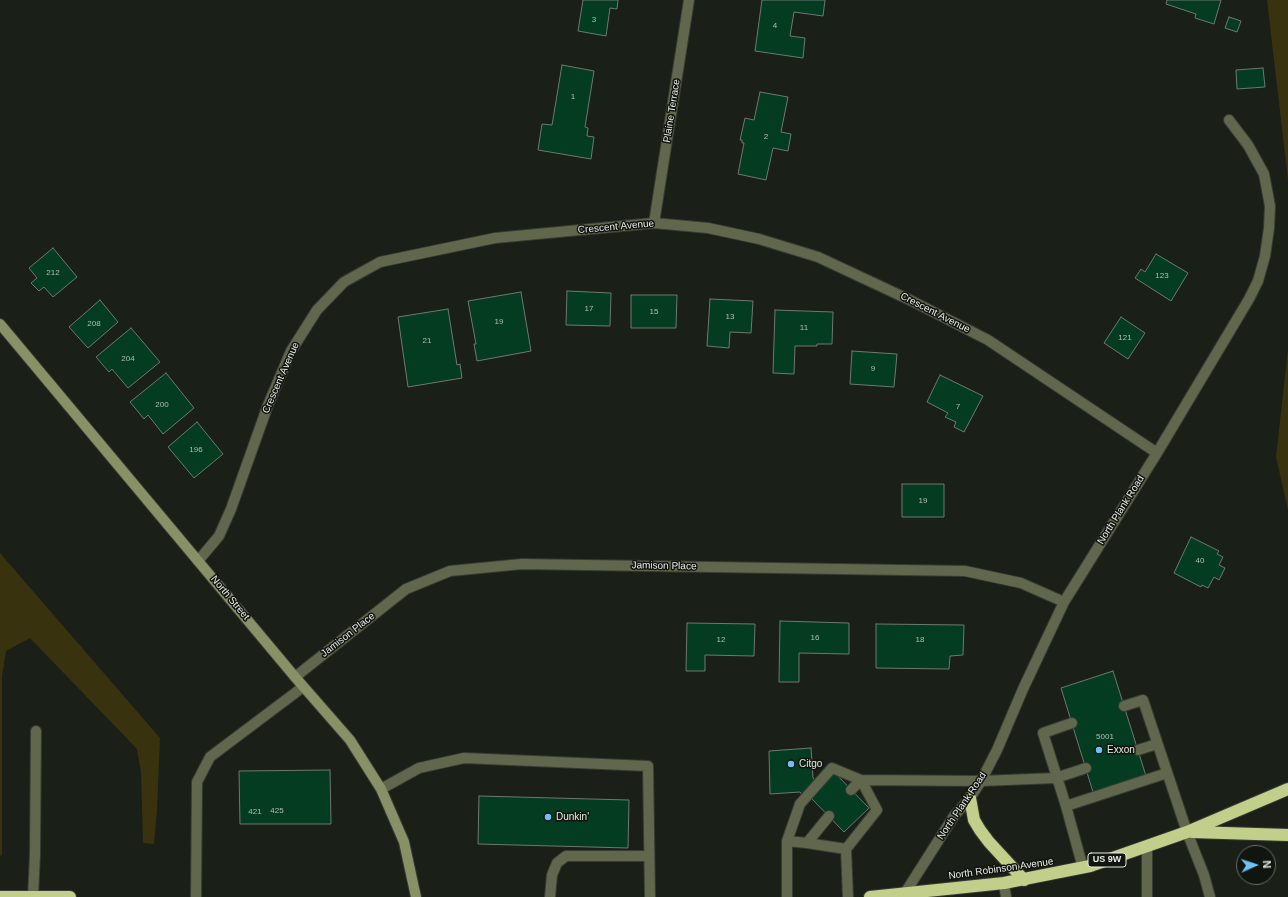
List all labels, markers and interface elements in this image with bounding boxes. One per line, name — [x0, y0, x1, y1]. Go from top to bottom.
house number: 3 — [592, 15, 596, 25]
house number: 4 — [773, 21, 777, 31]
street label: Plaine Terrace — [661, 78, 683, 144]
house number: 1 — [571, 92, 575, 102]
house number: 2 — [764, 132, 768, 142]
street label: Crescent Avenue — [577, 218, 655, 236]
house number: 212 — [46, 268, 60, 278]
house number: 123 — [1155, 271, 1169, 281]
street label: Crescent Avenue — [898, 290, 972, 336]
house number: 17 — [585, 304, 593, 314]
house number: 15 — [650, 307, 658, 317]
house number: 13 — [726, 312, 734, 322]
house number: 19 — [495, 317, 503, 327]
house number: 208 — [87, 319, 101, 329]
house number: 11 — [800, 323, 808, 333]
house number: 121 — [1118, 333, 1132, 343]
house number: 21 — [423, 336, 431, 346]
street label: Crescent Avenue — [260, 341, 302, 415]
house number: 204 — [121, 354, 135, 364]
house number: 9 — [871, 364, 875, 374]
house number: 200 — [155, 400, 169, 410]
house number: 7 — [956, 402, 960, 412]
house number: 196 — [189, 445, 203, 455]
street label: North Plank Road — [1095, 473, 1147, 547]
house number: 19 — [919, 496, 927, 506]
house number: 40 — [1196, 556, 1204, 566]
street label: Jamison Place — [631, 559, 697, 573]
street label: North Street — [208, 573, 252, 623]
street label: Jamison Place — [319, 610, 377, 660]
house number: 16 — [811, 633, 819, 643]
house number: 12 — [717, 635, 725, 645]
house number: 18 — [916, 635, 924, 645]
house number: 5001 — [1096, 732, 1114, 742]
place label: Exxon — [1107, 744, 1135, 756]
marker: Exxon — [1094, 745, 1104, 755]
place label: Citgo — [799, 758, 822, 770]
marker: Citgo — [786, 759, 796, 769]
street label: North Plank Road — [935, 770, 989, 842]
house number: 425 — [270, 806, 284, 816]
house number: 421 — [248, 807, 262, 817]
place label: Dunkin' — [556, 811, 589, 823]
marker: Dunkin' — [543, 812, 553, 822]
north arrow — [1236, 845, 1276, 885]
road number: US 9W — [1088, 853, 1126, 867]
street label: North Robinson Avenue — [948, 856, 1054, 882]
text: N — [1261, 860, 1273, 869]

